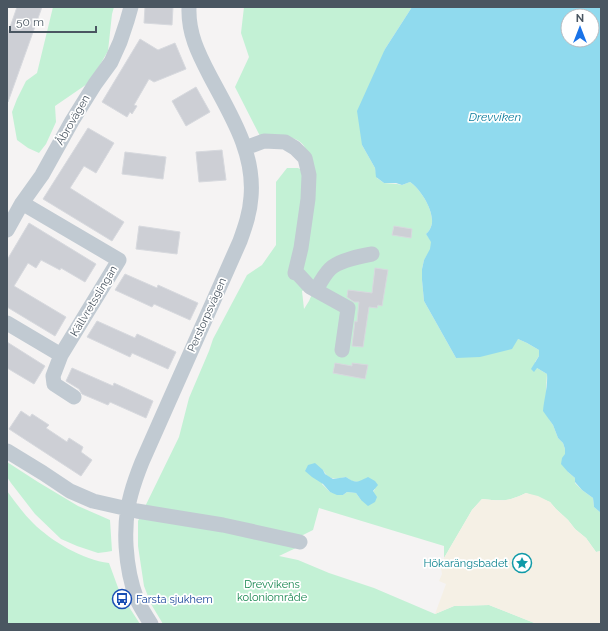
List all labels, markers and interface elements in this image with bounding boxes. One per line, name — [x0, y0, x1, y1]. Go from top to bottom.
scale bar — [10, 8, 96, 34]
north arrow — [560, 8, 600, 48]
text: N — [576, 12, 584, 25]
text: 50 m — [16, 15, 44, 29]
street label: Åbrovägen — [53, 92, 93, 147]
water label: Drevviken — [469, 110, 521, 124]
street label: Källvretsslingan — [68, 263, 120, 339]
street label: Perstorpsvägen — [185, 276, 229, 354]
place icon: Hökarängsbadet — [511, 552, 533, 574]
place label: Hökarängsbadet — [424, 557, 508, 570]
park label: Drevvikens koloniområde — [237, 578, 308, 604]
bus stop icon: Farsta sjukhem — [111, 588, 133, 610]
place label: Farsta sjukhem — [136, 593, 213, 606]

